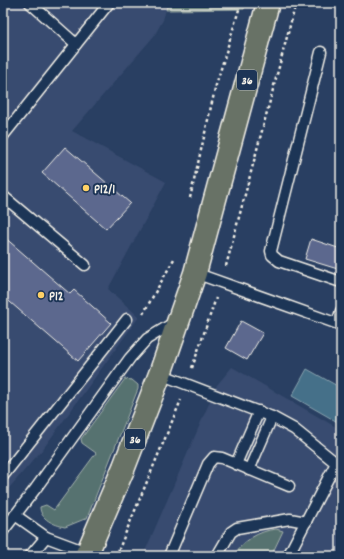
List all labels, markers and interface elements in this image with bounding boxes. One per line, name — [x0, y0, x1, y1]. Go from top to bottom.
road number: 36 — [237, 70, 257, 90]
place label: P12/1 — [94, 181, 115, 200]
marker: P12/1 — [81, 183, 91, 193]
place label: P12 — [49, 288, 64, 307]
marker: P12 — [36, 290, 46, 300]
road number: 36 — [125, 429, 145, 449]

